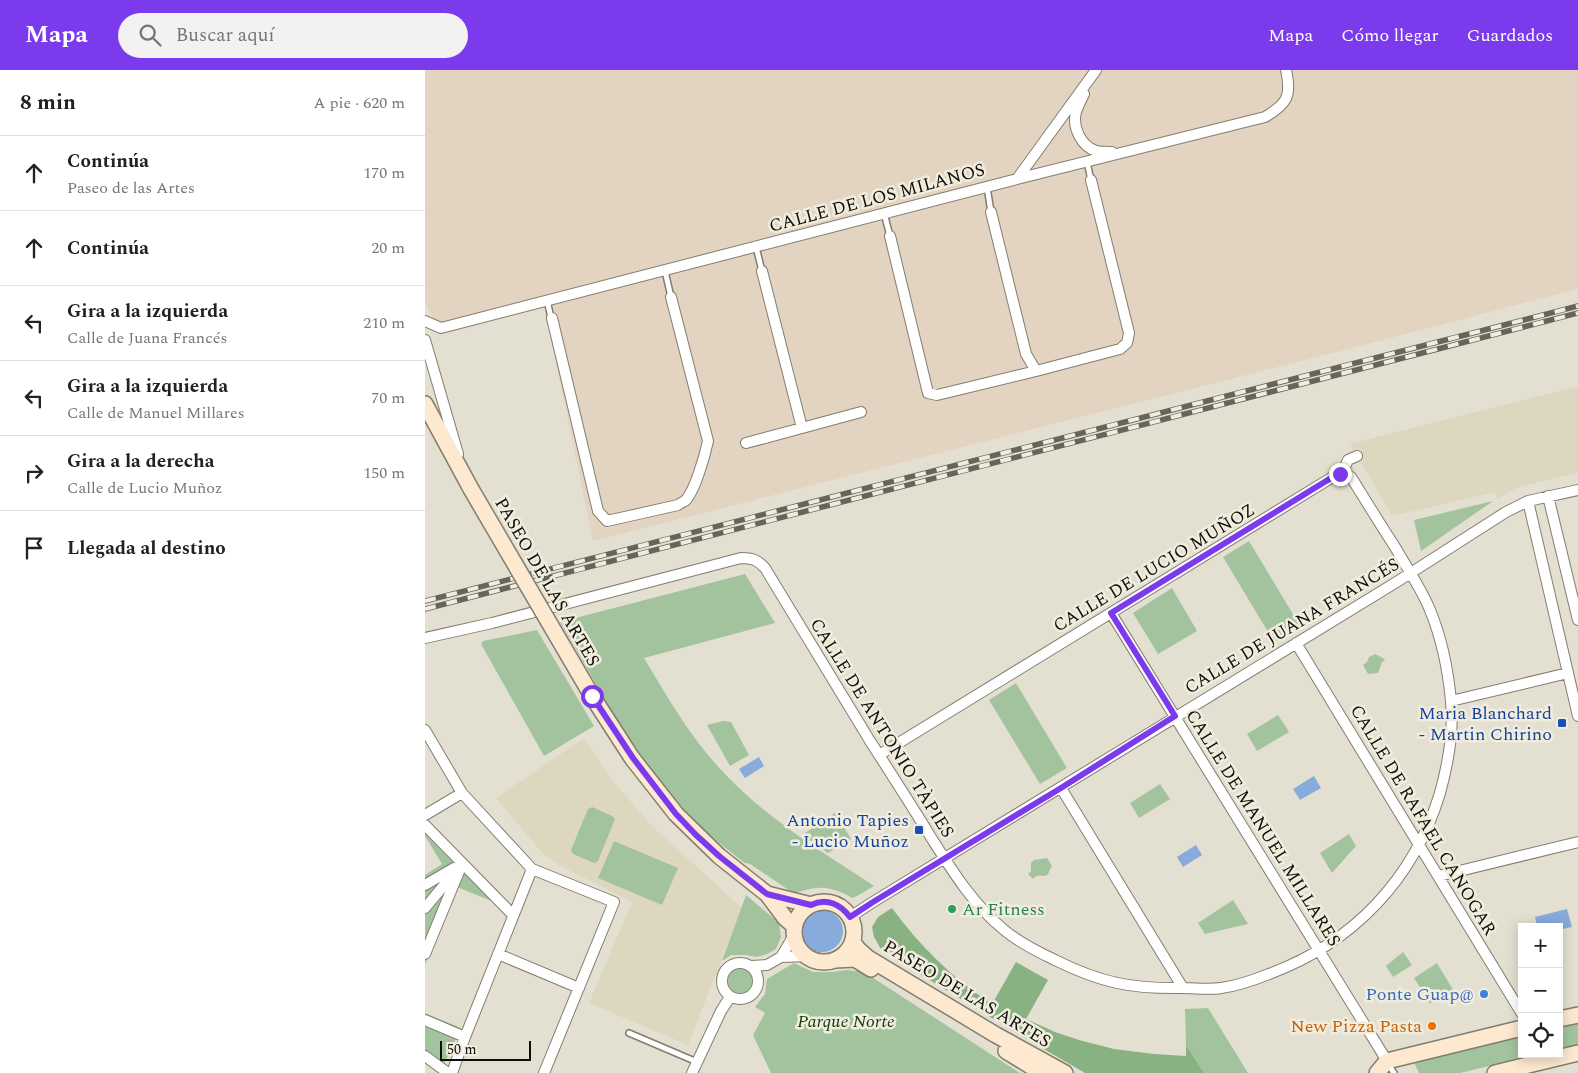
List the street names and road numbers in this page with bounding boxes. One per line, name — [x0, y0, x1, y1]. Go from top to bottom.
street label: CALLE DE LOS MILANOS — [766, 156, 988, 240]
street label: PASEO DE LAS ARTES — [487, 492, 607, 672]
street label: CALLE DE LUCIO MUÑOZ — [1048, 497, 1260, 639]
street label: CALLE DE JUANA FRANCÉS — [1179, 551, 1405, 701]
street label: CALLE DE ANTONIO TÀPIES — [803, 613, 961, 843]
street label: CALLE DE RAFAEL CANOGAR — [1343, 699, 1503, 941]
street label: CALLE DE MANUEL MILLARES — [1179, 704, 1347, 952]
street label: PASEO DE LAS ARTES — [878, 933, 1056, 1055]

